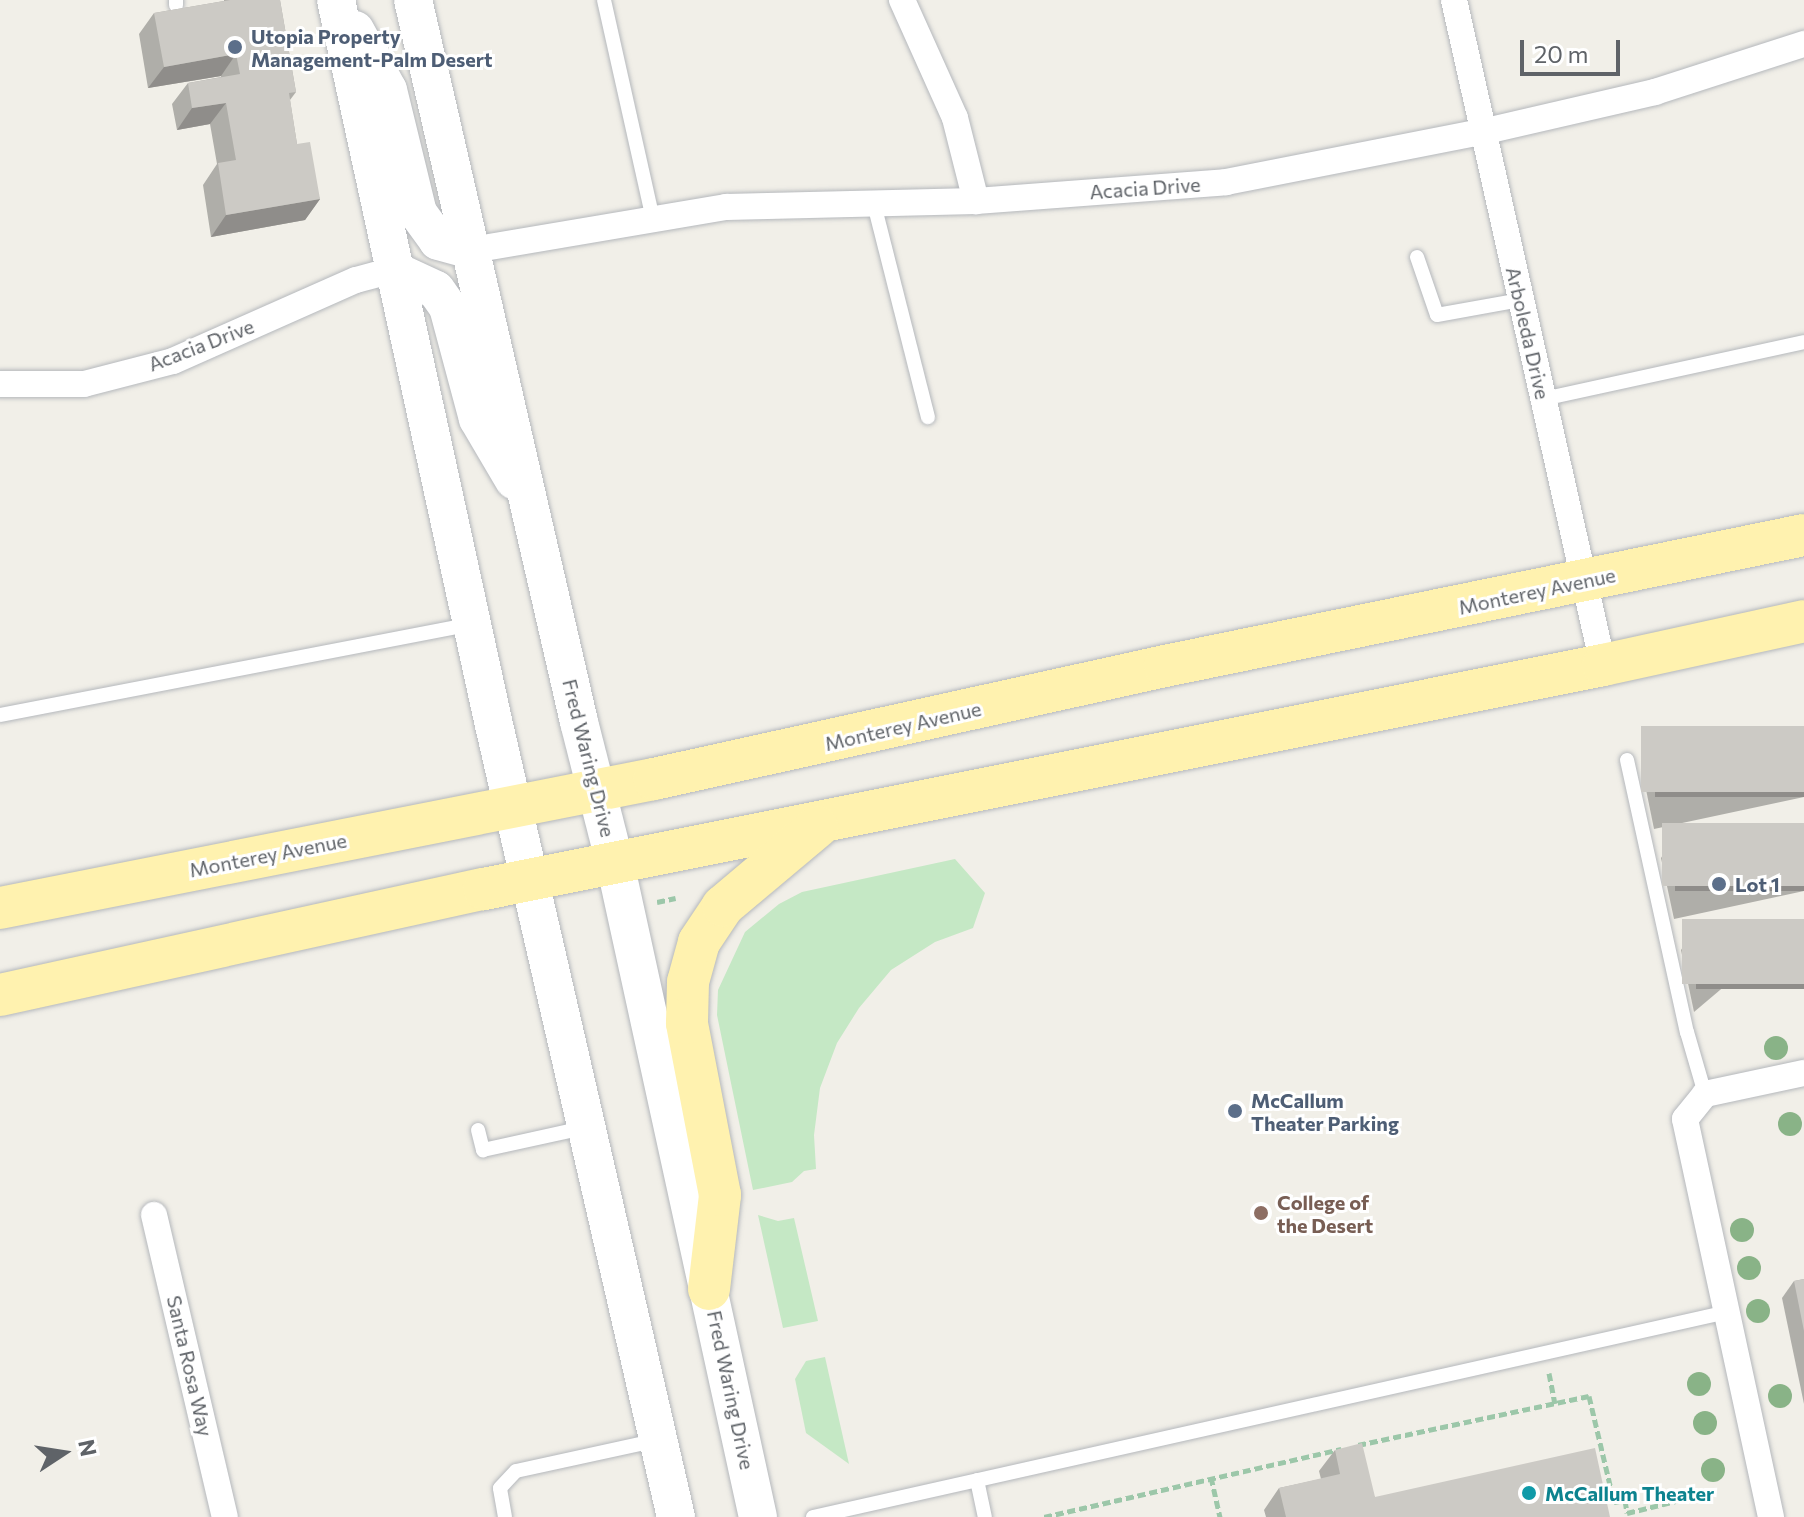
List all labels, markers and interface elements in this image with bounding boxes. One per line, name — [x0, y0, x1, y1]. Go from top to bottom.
place label: Utopia Property Management-Palm Desert — [251, 24, 493, 71]
scale bar — [1524, 24, 1624, 74]
marker: Utopia Property Management-Palm Desert — [226, 38, 244, 56]
text: 20 m — [1534, 39, 1588, 68]
street label: Acacia Drive — [1089, 172, 1201, 204]
street label: Arboleda Drive — [1501, 264, 1555, 402]
street label: Acacia Drive — [145, 314, 257, 376]
street label: Monterey Avenue — [1456, 563, 1618, 619]
street label: Fred Waring Drive — [558, 676, 620, 840]
street label: Monterey Avenue — [822, 696, 984, 756]
street label: Monterey Avenue — [187, 828, 349, 882]
place label: Lot 1 — [1735, 872, 1780, 896]
marker: Lot 1 — [1710, 875, 1728, 893]
place label: McCallum Theater Parking — [1251, 1088, 1399, 1135]
marker: McCallum Theater Parking — [1226, 1102, 1244, 1120]
place label: College of the Desert — [1277, 1190, 1373, 1237]
marker: College of the Desert — [1252, 1204, 1270, 1222]
street label: Santa Rosa Way — [162, 1293, 218, 1439]
street label: Fred Waring Drive — [702, 1308, 760, 1472]
north arrow — [24, 1413, 104, 1493]
text: N — [73, 1437, 103, 1459]
place label: McCallum Theater — [1545, 1481, 1714, 1505]
marker: McCallum Theater — [1520, 1484, 1538, 1502]

